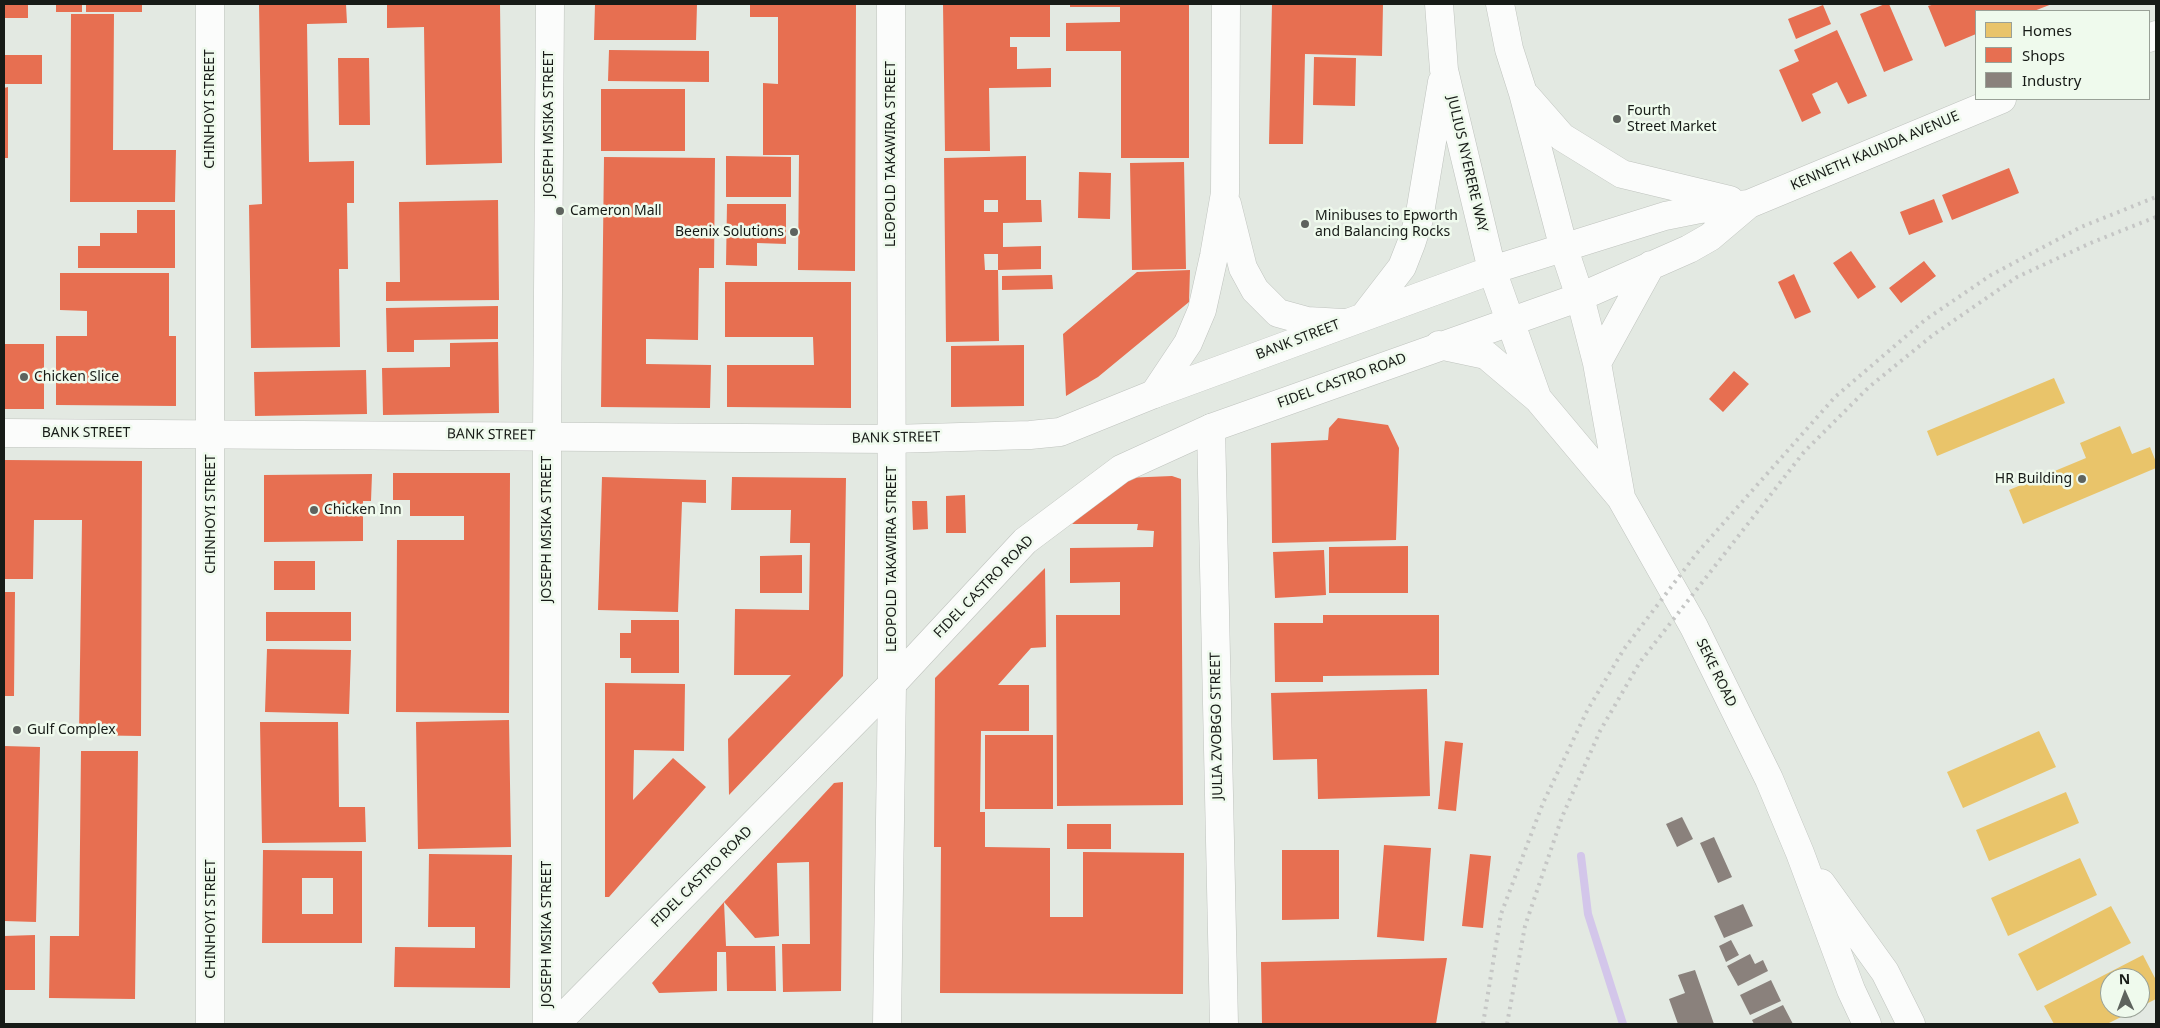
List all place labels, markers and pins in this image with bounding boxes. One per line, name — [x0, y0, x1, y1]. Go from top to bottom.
place label: Fourth Street Market — [1627, 103, 1716, 136]
marker: Fourth Street Market — [1611, 113, 1623, 125]
place label: Cameron Mall — [570, 203, 662, 219]
marker: Cameron Mall — [554, 205, 566, 217]
place label: Minibuses to Epworth and Balancing Rocks — [1315, 208, 1458, 240]
marker: Minibuses to Epworth and Balancing Rocks — [1299, 218, 1311, 230]
place label: Beenix Solutions — [675, 224, 784, 240]
marker: Beenix Solutions — [788, 226, 800, 238]
place label: Chicken Slice — [34, 369, 119, 385]
marker: Chicken Slice — [18, 371, 30, 383]
place label: HR Building — [1995, 471, 2072, 487]
marker: HR Building — [2076, 473, 2088, 485]
place label: Chicken Inn — [324, 502, 402, 518]
marker: Chicken Inn — [308, 504, 320, 516]
place label: Gulf Complex — [27, 722, 116, 738]
marker: Gulf Complex — [11, 724, 23, 736]

